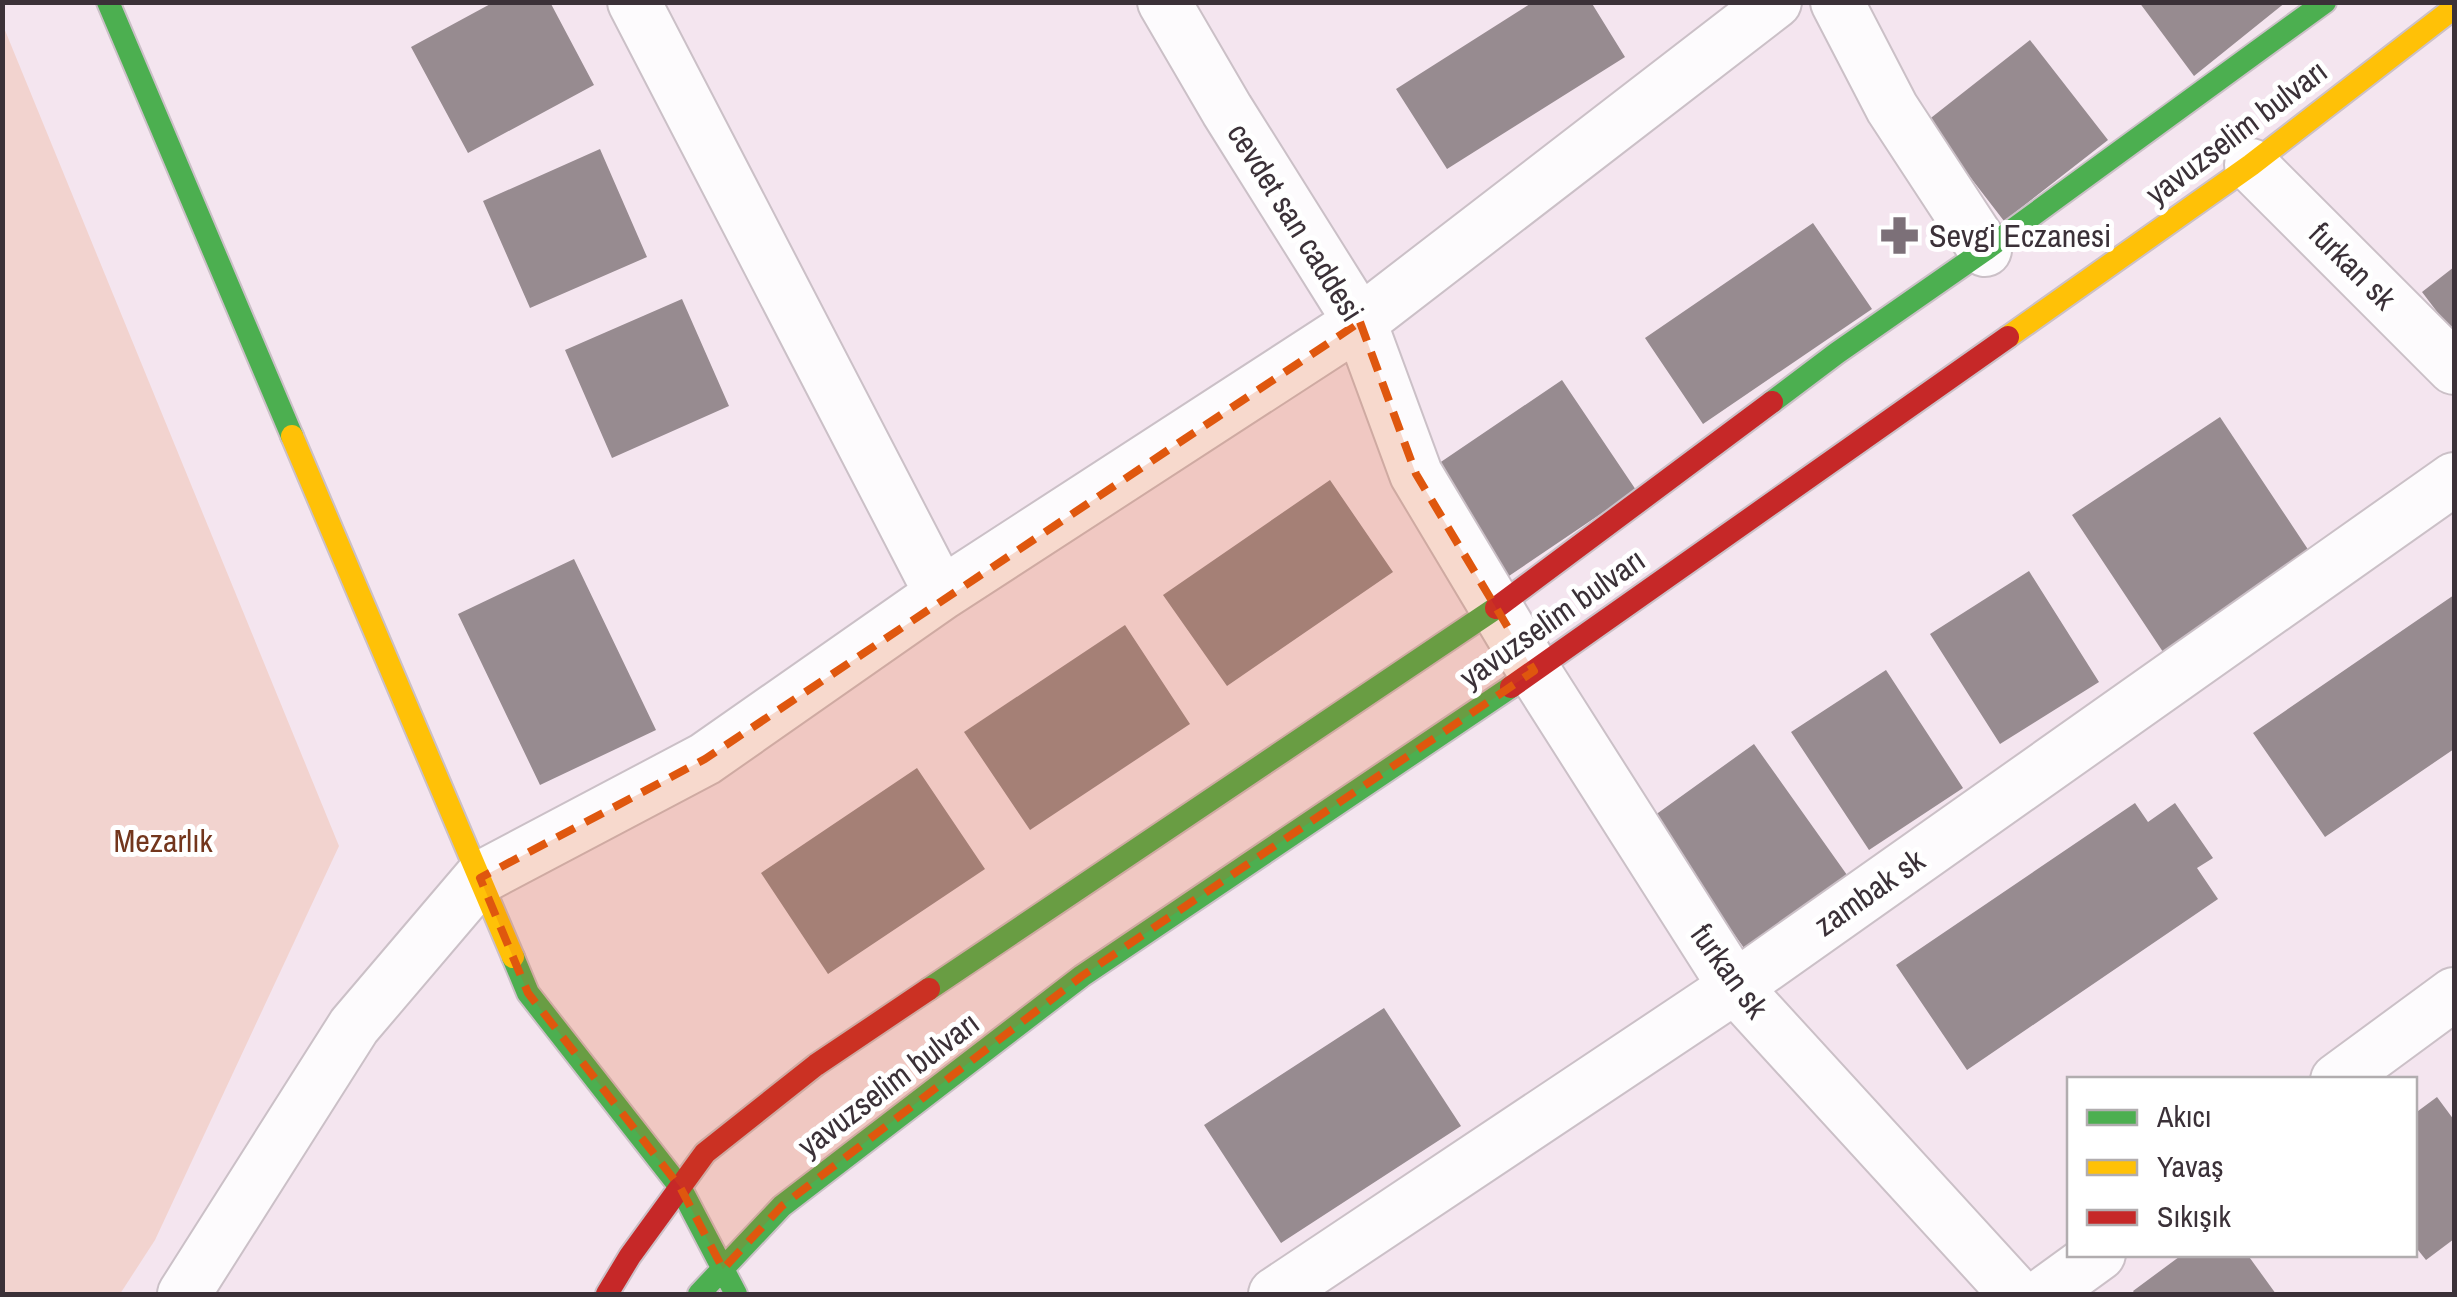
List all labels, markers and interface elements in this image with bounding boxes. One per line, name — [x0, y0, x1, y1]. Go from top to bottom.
street label: yavuzselim bulvarı — [2136, 49, 2336, 215]
street label: cevdet san caddesi — [1218, 115, 1374, 329]
street label: furkan sk — [2300, 213, 2406, 319]
pharmacy icon: Sevgi Eczanesi — [1878, 214, 1920, 256]
place label: Sevgi Eczanesi — [1929, 214, 2111, 257]
street label: yavuzselim bulvarı — [1451, 538, 1653, 698]
park label: Mezarlık — [113, 819, 213, 862]
street label: zambak sk — [1805, 838, 1933, 946]
street label: furkan sk — [1681, 915, 1779, 1027]
street label: yavuzselim bulvarı — [788, 1001, 988, 1167]
legend — [2067, 1077, 2417, 1257]
text: Akıcı — [2156, 1096, 2212, 1136]
text: Yavaş — [2157, 1146, 2224, 1186]
text: Sıkışık — [2157, 1196, 2232, 1236]

